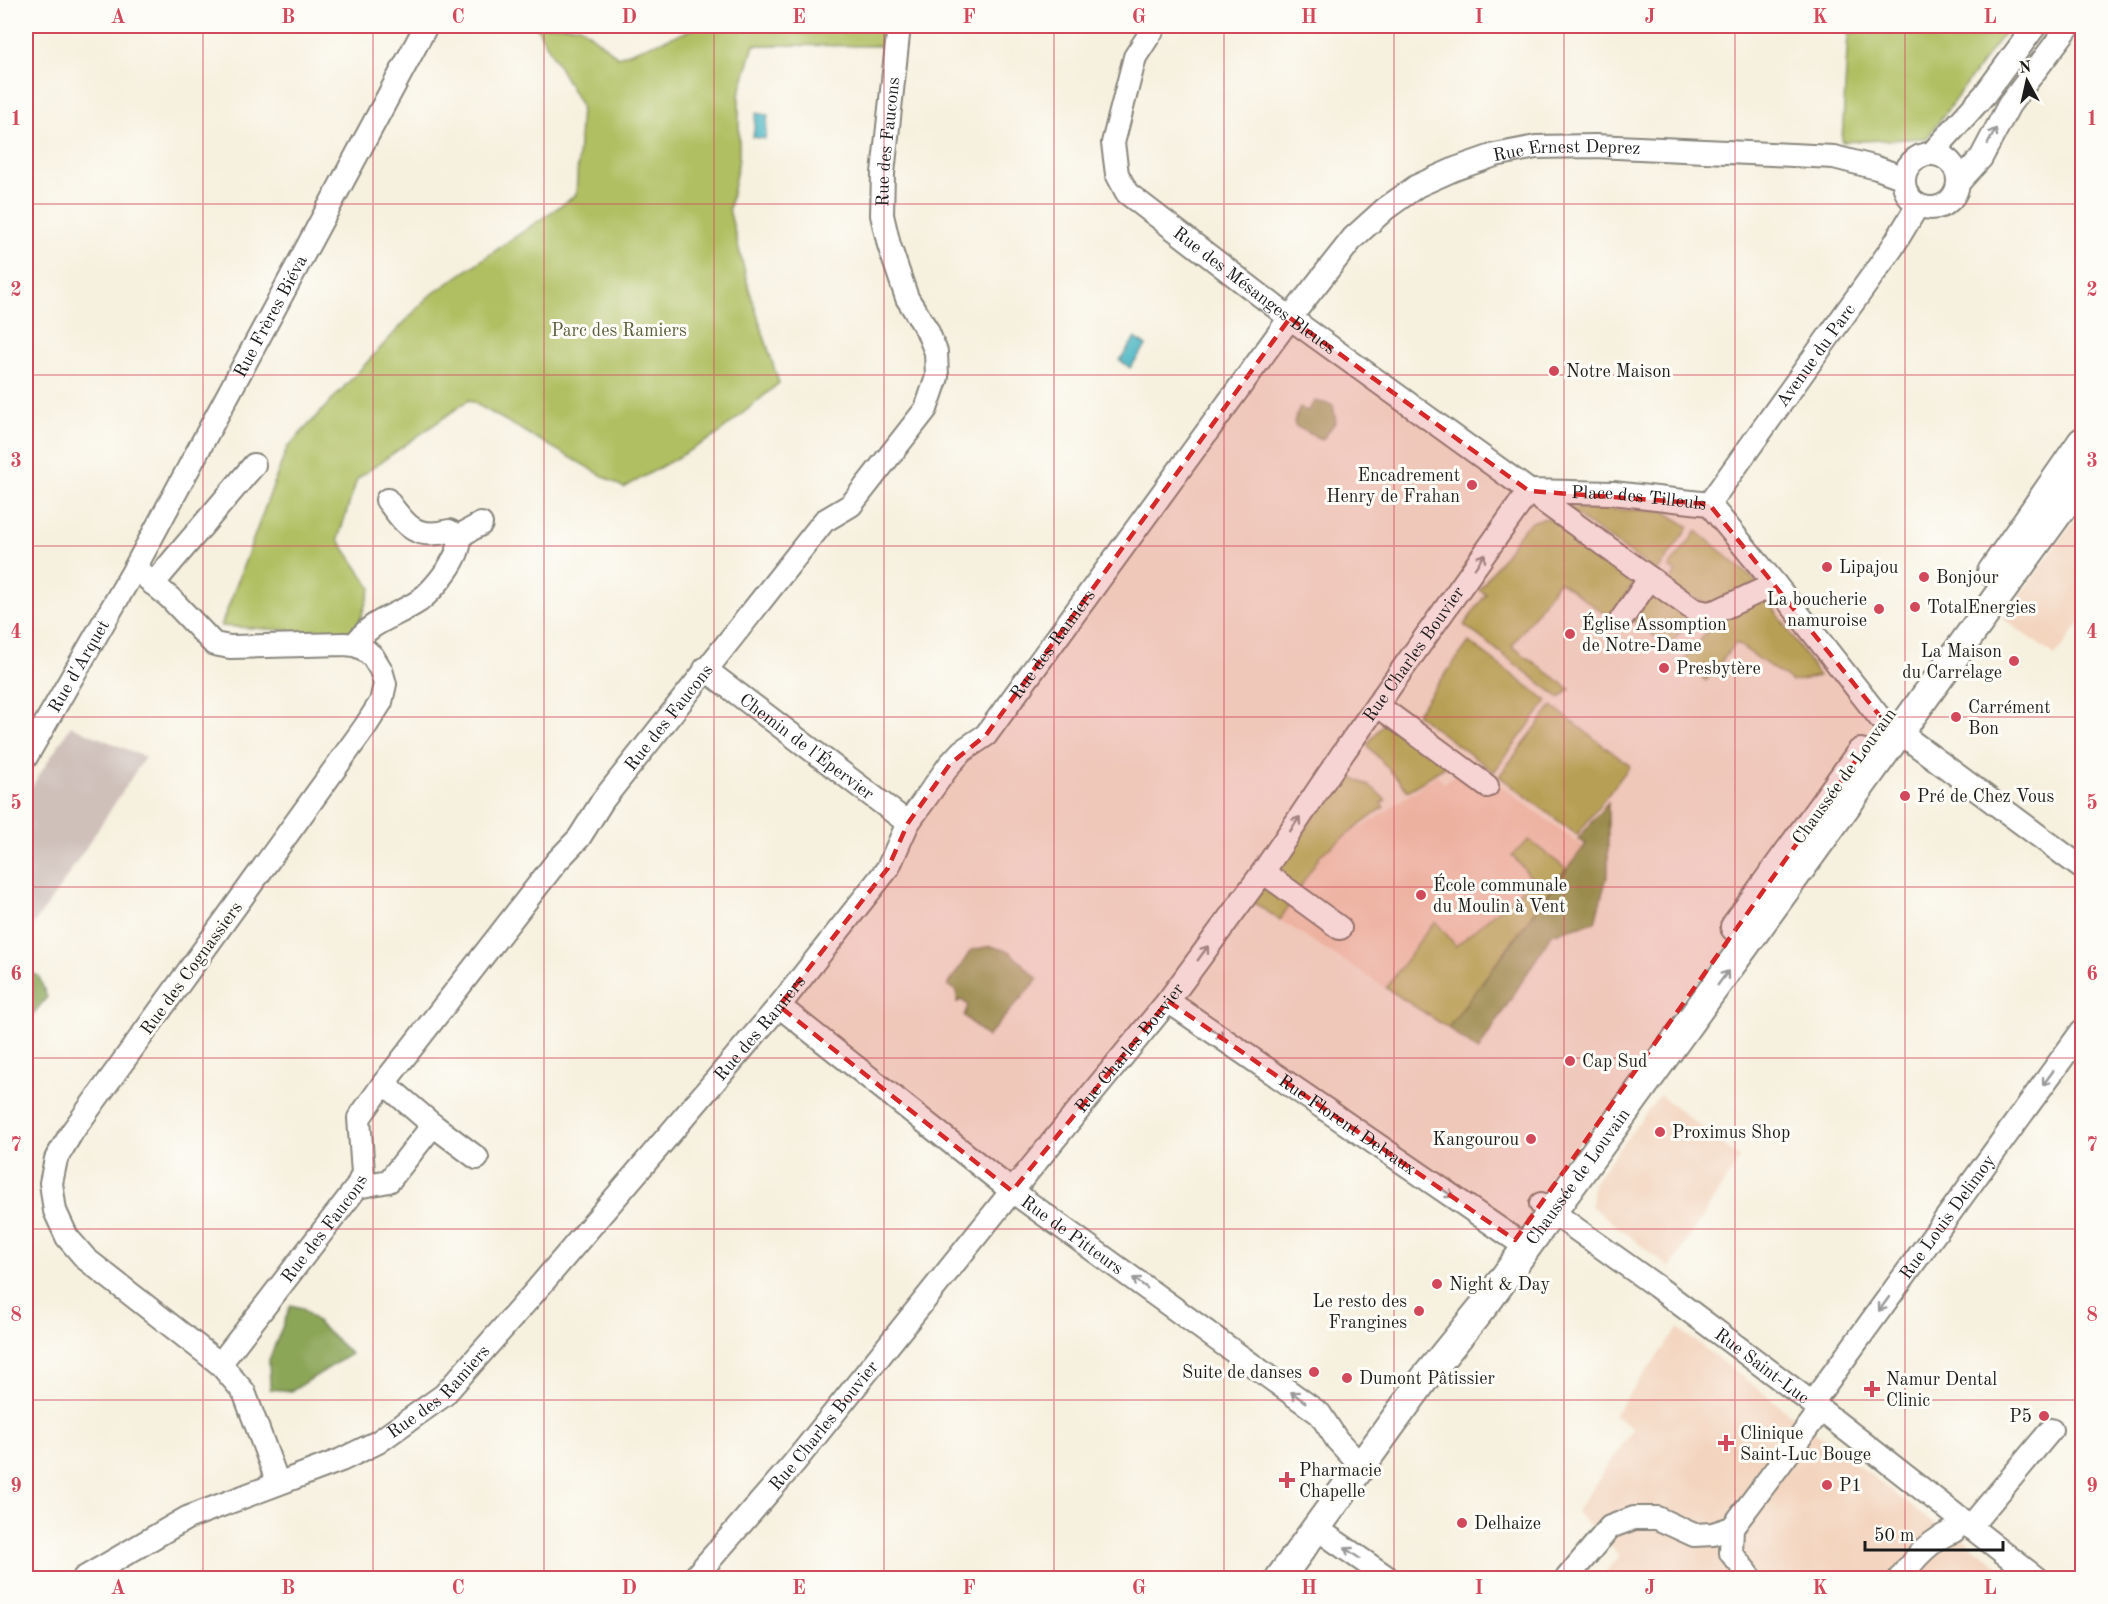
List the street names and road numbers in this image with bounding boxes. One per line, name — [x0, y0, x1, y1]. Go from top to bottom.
street label: Rue des Faucons — [874, 76, 903, 207]
street label: Rue Ernest Deprez — [1492, 138, 1641, 165]
street label: Rue des Mésanges Bleues — [1170, 224, 1339, 358]
street label: Rue Frères Biéva — [231, 253, 311, 381]
street label: Avenue du Parc — [1773, 301, 1859, 411]
street label: Place des Tilleuls — [1571, 484, 1707, 514]
street label: Rue Charles Bouvier — [1360, 583, 1469, 725]
street label: Rue des Ramiers — [1007, 586, 1099, 703]
street label: Rue d'Arquet — [46, 617, 113, 716]
street label: Rue des Faucons — [622, 661, 717, 775]
street label: Chemin de l'Épervier — [736, 691, 877, 804]
street label: Chaussée de Louvain — [1790, 705, 1900, 848]
street label: Rue des Cognassiers — [138, 899, 246, 1038]
street label: Rue des Ramiers — [711, 973, 809, 1085]
street label: Rue Charles Bouvier — [1072, 980, 1188, 1117]
street label: Rue Florent Delvaux — [1275, 1072, 1419, 1179]
street label: Chaussée de Louvain — [1523, 1105, 1634, 1248]
street label: Rue Louis Delimoy — [1897, 1151, 1999, 1283]
street label: Rue des Faucons — [278, 1172, 371, 1286]
street label: Rue de Pitteurs — [1017, 1193, 1126, 1279]
street label: Rue Saint-Luc — [1711, 1325, 1812, 1408]
street label: Rue des Ramiers — [384, 1342, 494, 1442]
street label: Rue Charles Bouvier — [766, 1358, 882, 1494]

